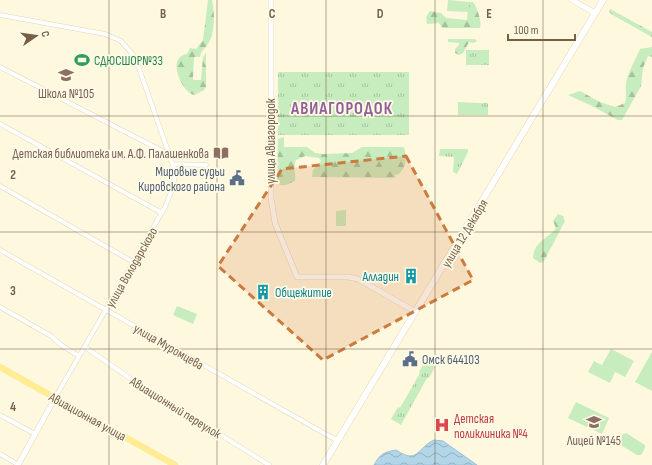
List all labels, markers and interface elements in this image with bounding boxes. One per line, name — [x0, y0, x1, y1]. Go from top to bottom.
text: B — [160, 6, 166, 22]
text: C — [269, 6, 276, 22]
text: D — [377, 6, 384, 22]
text: E — [486, 6, 492, 22]
north arrow — [16, 16, 56, 56]
scale bar — [508, 16, 575, 42]
text: 100 m — [514, 23, 539, 38]
text: С — [38, 30, 52, 38]
sports icon: СДЮСШОР№33 — [73, 51, 91, 69]
place label: СДЮСШОР№33 — [94, 53, 163, 69]
school or university icon: Школа №105 — [57, 66, 75, 84]
place label: Школа №105 — [38, 86, 94, 102]
street label: улица Авиагородок — [263, 98, 279, 184]
district label: АВИАГОРОДОК — [290, 99, 393, 119]
library icon: Детская библиотека им. А.Ф. Палашенкова — [212, 144, 230, 162]
place label: Детская библиотека им. А.Ф. Палашенкова — [13, 146, 209, 162]
place label: Мировые судьи Кировского района — [138, 164, 225, 195]
text: 2 — [10, 167, 16, 183]
public building icon: Мировые судьи Кировского района — [228, 169, 246, 187]
street label: улица 12 Декабря — [438, 196, 491, 271]
street label: улица Володарского — [102, 225, 161, 310]
building icon: Алладин — [402, 267, 420, 285]
place label: Алладин — [362, 269, 399, 285]
text: 3 — [10, 283, 16, 299]
building icon: Общежитие — [254, 283, 272, 301]
place label: Общежитие — [275, 285, 332, 301]
street label: улица Муромцева — [131, 320, 206, 373]
public building icon: Омск 644103 — [401, 350, 419, 368]
place label: Омск 644103 — [422, 352, 480, 368]
street label: Авиационный переулок — [126, 373, 224, 442]
street label: Авиационная улица — [45, 389, 129, 445]
text: 4 — [10, 399, 16, 415]
place label: Детская поликлиника №4 — [454, 411, 528, 442]
school or university icon: Лицей №145 — [585, 413, 603, 431]
hospital icon: Детская поликлиника №4 — [433, 416, 451, 434]
place label: Лицей №145 — [566, 433, 621, 449]

